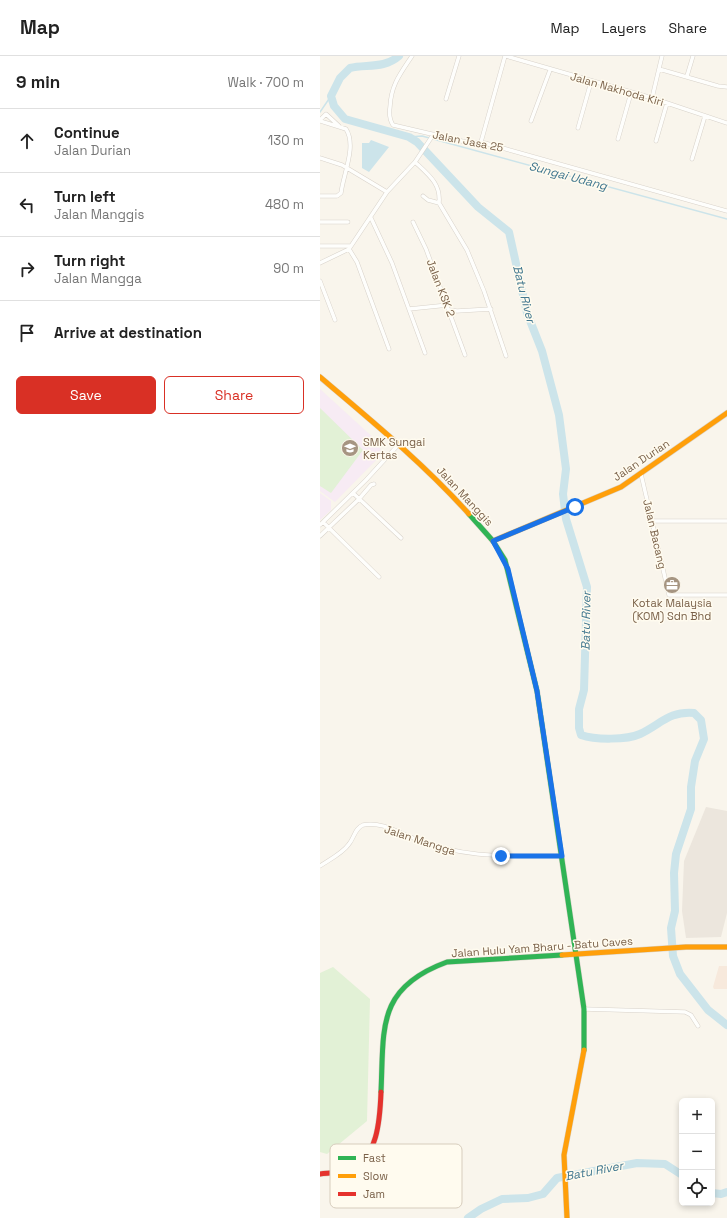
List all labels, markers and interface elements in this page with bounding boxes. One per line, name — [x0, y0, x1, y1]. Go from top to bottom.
text: Map — [20, 15, 60, 40]
text: Map — [550, 19, 580, 37]
text: Layers — [602, 19, 646, 37]
text: Share — [668, 19, 707, 37]
street label: Jalan Nakhoda Kiri — [569, 69, 666, 109]
text: 9 min — [16, 71, 60, 93]
text: Walk · 700 m — [228, 74, 304, 91]
text: Continue — [54, 123, 120, 142]
street label: Jalan Jasa 25 — [431, 127, 505, 155]
icon: ahead — [16, 130, 38, 152]
text: 130 m — [268, 132, 304, 149]
text: Jalan Durian — [54, 142, 131, 159]
water label: Sungai Udang — [527, 158, 610, 194]
text: Turn left — [54, 187, 116, 206]
icon: left — [16, 194, 38, 216]
text: 480 m — [265, 196, 304, 213]
text: Jalan Manggis — [54, 206, 144, 223]
text: Turn right — [54, 251, 125, 270]
street label: Jalan KSK 2 — [424, 257, 459, 319]
icon: right — [16, 258, 38, 280]
text: 90 m — [273, 260, 304, 277]
water label: Batu River — [509, 264, 539, 326]
text: Jalan Mangga — [54, 270, 142, 287]
icon: arrive — [16, 322, 38, 344]
text: Arrive at destination — [54, 323, 202, 342]
button: Save — [16, 376, 156, 414]
button: Share — [164, 376, 304, 414]
place label: SMK Sungai Kertas — [363, 435, 425, 462]
street label: Jalan Durian — [610, 436, 672, 484]
school or university icon: SMK Sungai Kertas — [340, 438, 360, 458]
street label: Jalan Manggis — [434, 463, 496, 529]
route start — [566, 498, 584, 516]
street label: Jalan Bacang — [640, 498, 670, 570]
office icon: Kotak Malaysia (KOM) Sdn Bhd — [662, 575, 682, 595]
water label: Batu River — [577, 590, 595, 651]
place label: Kotak Malaysia (KOM) Sdn Bhd — [632, 596, 712, 623]
street label: Jalan Mangga — [383, 822, 458, 858]
route end — [492, 847, 510, 865]
street label: Jalan Hulu Yam Bharu - Batu Caves — [451, 934, 633, 960]
map controls — [679, 1098, 715, 1206]
button: + — [679, 1098, 715, 1134]
button: − — [679, 1134, 715, 1170]
legend — [330, 1144, 462, 1208]
text: Fast — [363, 1151, 386, 1165]
water label: Batu River — [564, 1157, 626, 1184]
text: Slow — [363, 1169, 388, 1183]
button: locate — [679, 1170, 715, 1206]
text: Jam — [363, 1187, 385, 1201]

